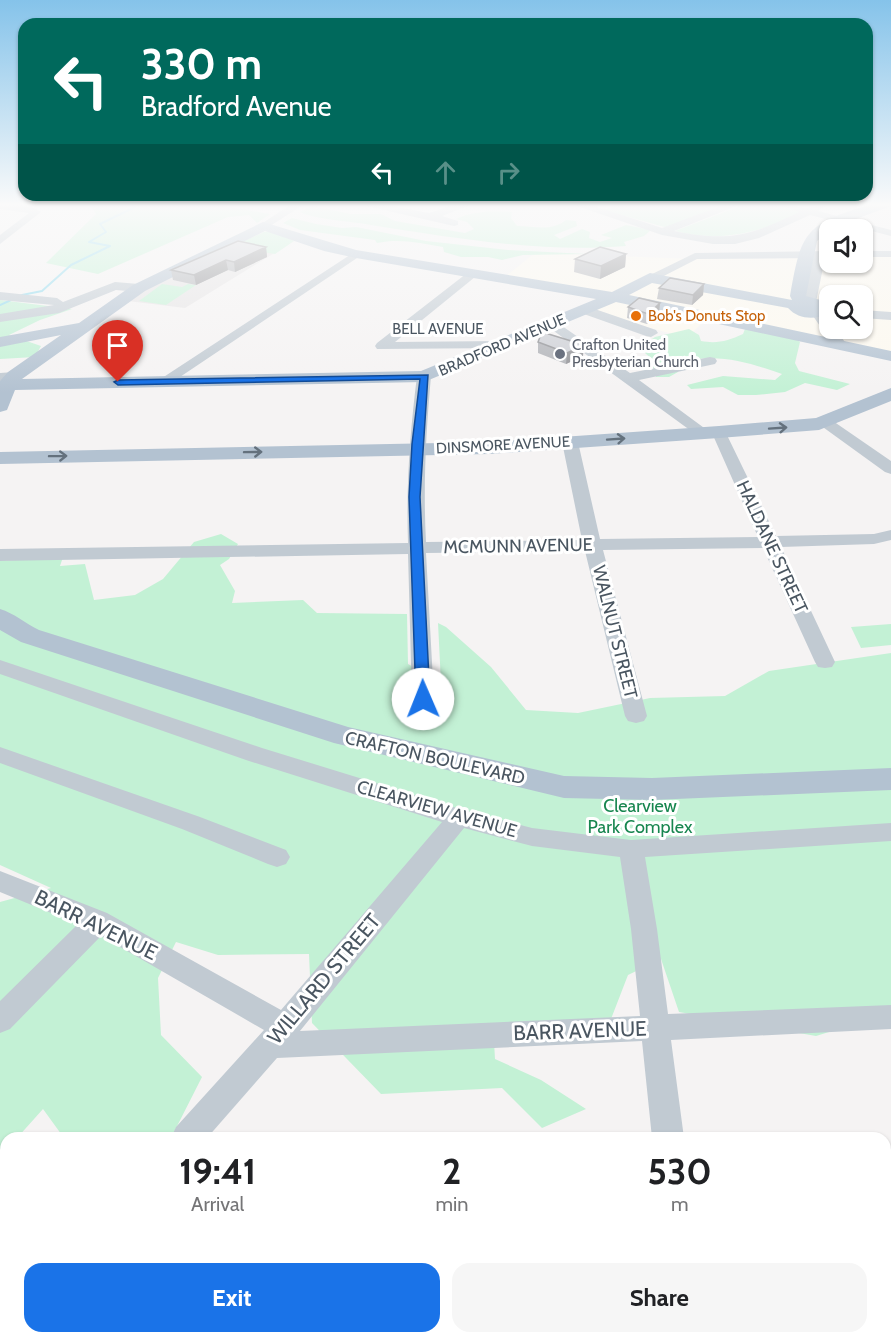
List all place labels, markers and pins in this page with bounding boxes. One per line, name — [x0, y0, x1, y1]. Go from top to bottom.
place label: Bob's Donuts Stop — [648, 307, 765, 325]
marker: Bob's Donuts Stop — [629, 309, 643, 323]
pin — [92, 320, 143, 382]
place label: Crafton United Presbyterian Church — [572, 336, 699, 371]
marker: Crafton United Presbyterian Church — [553, 347, 567, 361]

